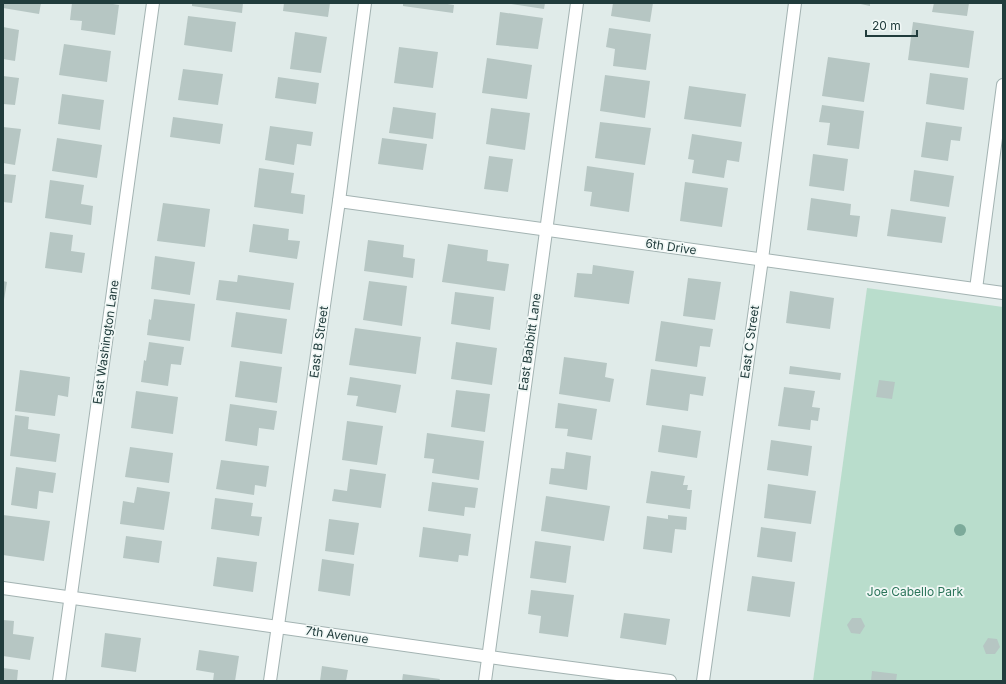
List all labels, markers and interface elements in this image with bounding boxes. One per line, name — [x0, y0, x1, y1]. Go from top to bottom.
scale bar — [866, 12, 917, 38]
text: 20 m — [872, 18, 901, 33]
street label: 6th Drive — [644, 235, 698, 258]
street label: East Washington Lane — [89, 279, 122, 405]
street label: East Babbitt Lane — [515, 292, 544, 392]
street label: East C Street — [737, 304, 762, 379]
street label: East B Street — [306, 305, 331, 379]
park label: Joe Cabello Park — [867, 584, 964, 599]
street label: 7th Avenue — [305, 623, 369, 646]

